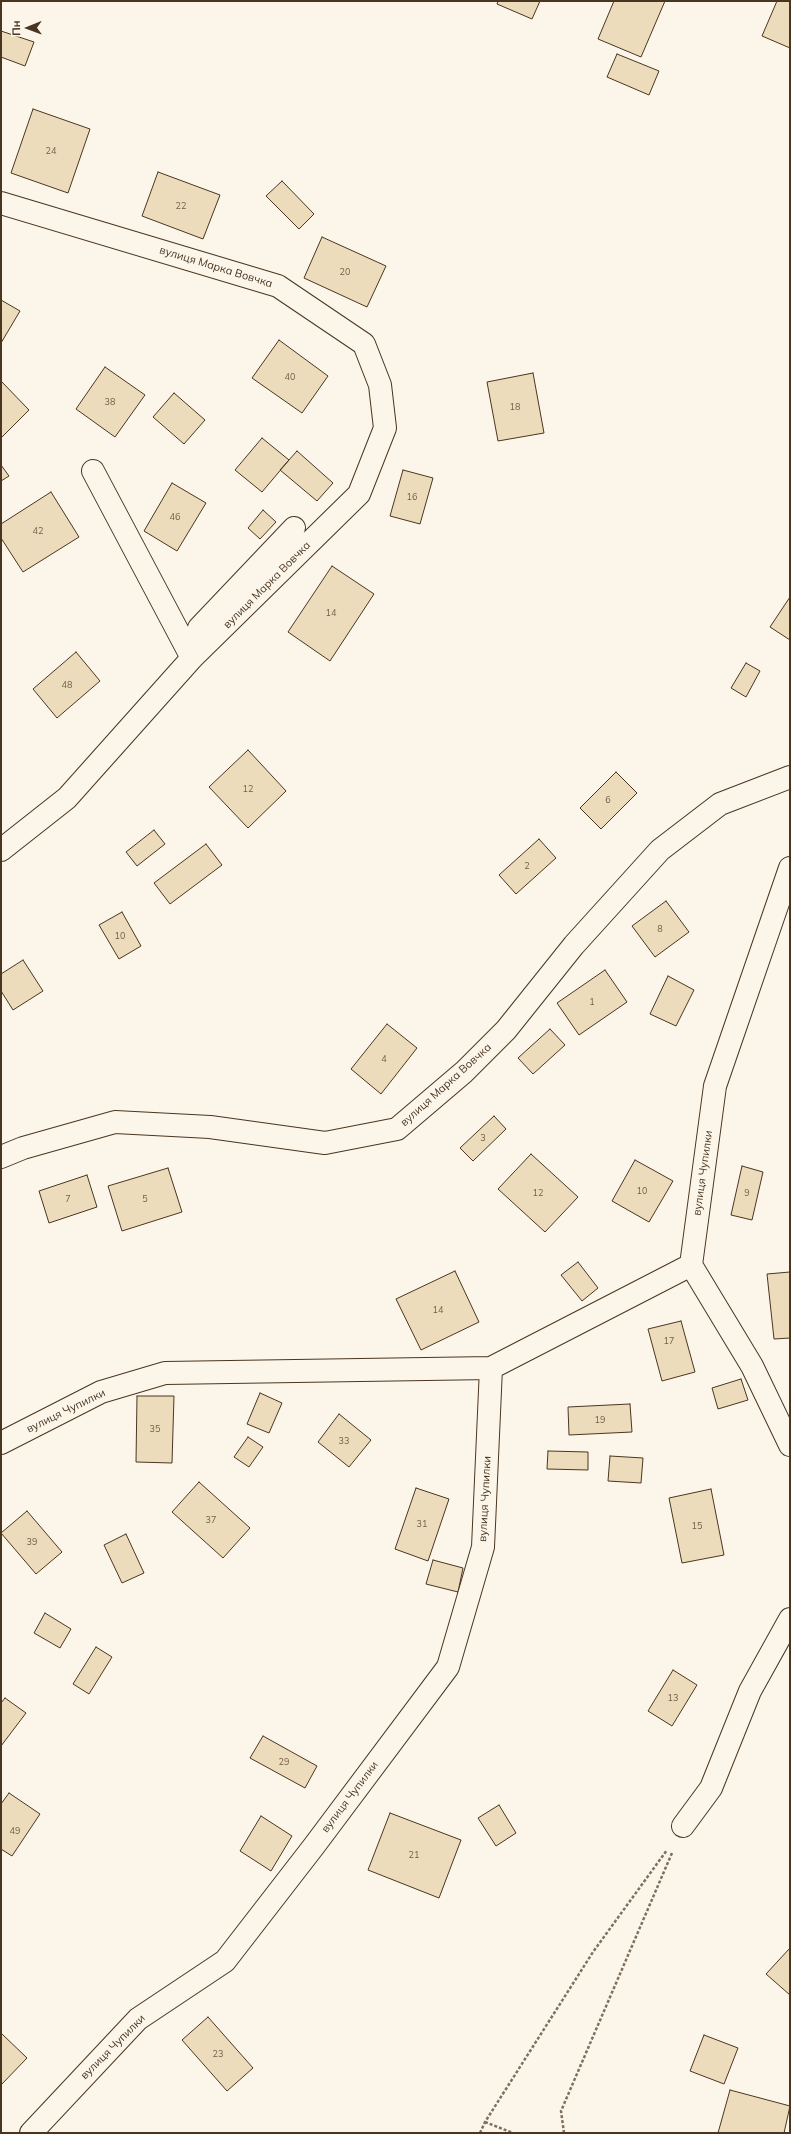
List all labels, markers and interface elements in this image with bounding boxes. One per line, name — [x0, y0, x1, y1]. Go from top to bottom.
north arrow — [8, 8, 48, 48]
text: Пн — [9, 20, 23, 36]
house number: 24 — [46, 146, 56, 156]
house number: 22 — [176, 201, 186, 211]
street label: вулиця Марка Вовчка — [158, 243, 274, 291]
house number: 20 — [340, 267, 350, 277]
house number: 40 — [285, 372, 295, 382]
house number: 38 — [105, 397, 115, 407]
house number: 18 — [510, 402, 520, 412]
house number: 16 — [407, 492, 417, 502]
house number: 46 — [170, 512, 180, 522]
house number: 42 — [33, 526, 43, 536]
street label: вулиця Марка Вовчка — [221, 539, 313, 631]
house number: 14 — [326, 608, 336, 618]
house number: 48 — [62, 680, 72, 690]
house number: 12 — [243, 784, 253, 794]
house number: 6 — [605, 795, 611, 805]
house number: 2 — [524, 861, 530, 871]
house number: 8 — [657, 924, 663, 934]
house number: 10 — [115, 931, 125, 941]
house number: 1 — [589, 997, 595, 1007]
street label: вулиця Марка Вовчка — [398, 1041, 494, 1129]
house number: 4 — [381, 1054, 387, 1064]
street label: вулиця Чупилки — [690, 1130, 716, 1216]
house number: 3 — [480, 1133, 486, 1143]
house number: 10 — [637, 1186, 647, 1196]
house number: 12 — [533, 1188, 543, 1198]
house number: 9 — [744, 1188, 750, 1198]
house number: 7 — [65, 1194, 71, 1204]
house number: 5 — [142, 1194, 148, 1204]
house number: 14 — [433, 1305, 443, 1315]
house number: 17 — [664, 1336, 674, 1346]
street label: вулиця Чупилки — [24, 1386, 108, 1436]
house number: 19 — [595, 1415, 605, 1425]
house number: 35 — [150, 1424, 160, 1434]
house number: 33 — [339, 1436, 349, 1446]
street label: вулиця Чупилки — [476, 1456, 494, 1542]
house number: 37 — [206, 1515, 216, 1525]
house number: 31 — [417, 1519, 427, 1529]
house number: 15 — [692, 1521, 702, 1531]
house number: 39 — [27, 1537, 37, 1547]
house number: 13 — [668, 1693, 678, 1703]
house number: 29 — [279, 1757, 289, 1767]
street label: вулиця Чупилки — [319, 1759, 381, 1835]
house number: 49 — [10, 1826, 20, 1836]
house number: 21 — [409, 1850, 419, 1860]
street label: вулиця Чупилки — [78, 2012, 148, 2082]
house number: 23 — [213, 2049, 223, 2059]

